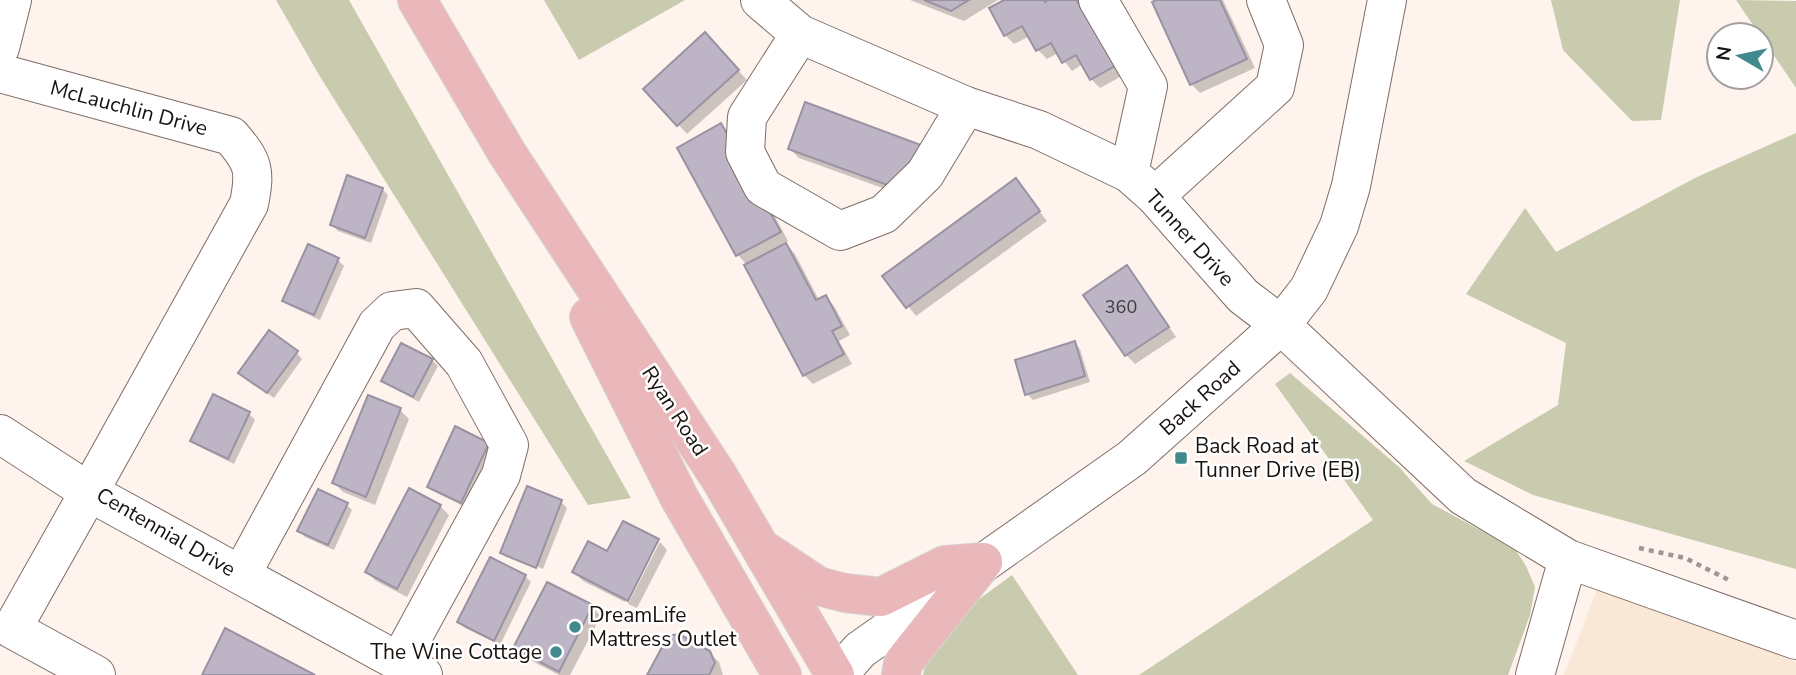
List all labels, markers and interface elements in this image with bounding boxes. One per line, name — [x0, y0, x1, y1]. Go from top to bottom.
north arrow — [1705, 21, 1775, 91]
text: N — [1710, 44, 1738, 63]
street label: McLauchlin Drive — [47, 74, 211, 142]
street label: Tunner Drive — [1139, 184, 1241, 292]
house number: 360 — [1105, 295, 1137, 319]
street label: Back Road — [1154, 354, 1246, 442]
street label: Ryan Road — [635, 361, 715, 461]
place label: Back Road at Tunner Drive (EB) — [1195, 432, 1361, 484]
marker: Back Road at Tunner Drive (EB) — [1173, 450, 1189, 466]
street label: Centennial Drive — [91, 481, 241, 583]
place label: DreamLife Mattress Outlet — [589, 601, 737, 653]
marker: DreamLife Mattress Outlet — [567, 619, 583, 635]
place label: The Wine Cottage — [370, 638, 542, 666]
marker: The Wine Cottage — [548, 644, 564, 660]

